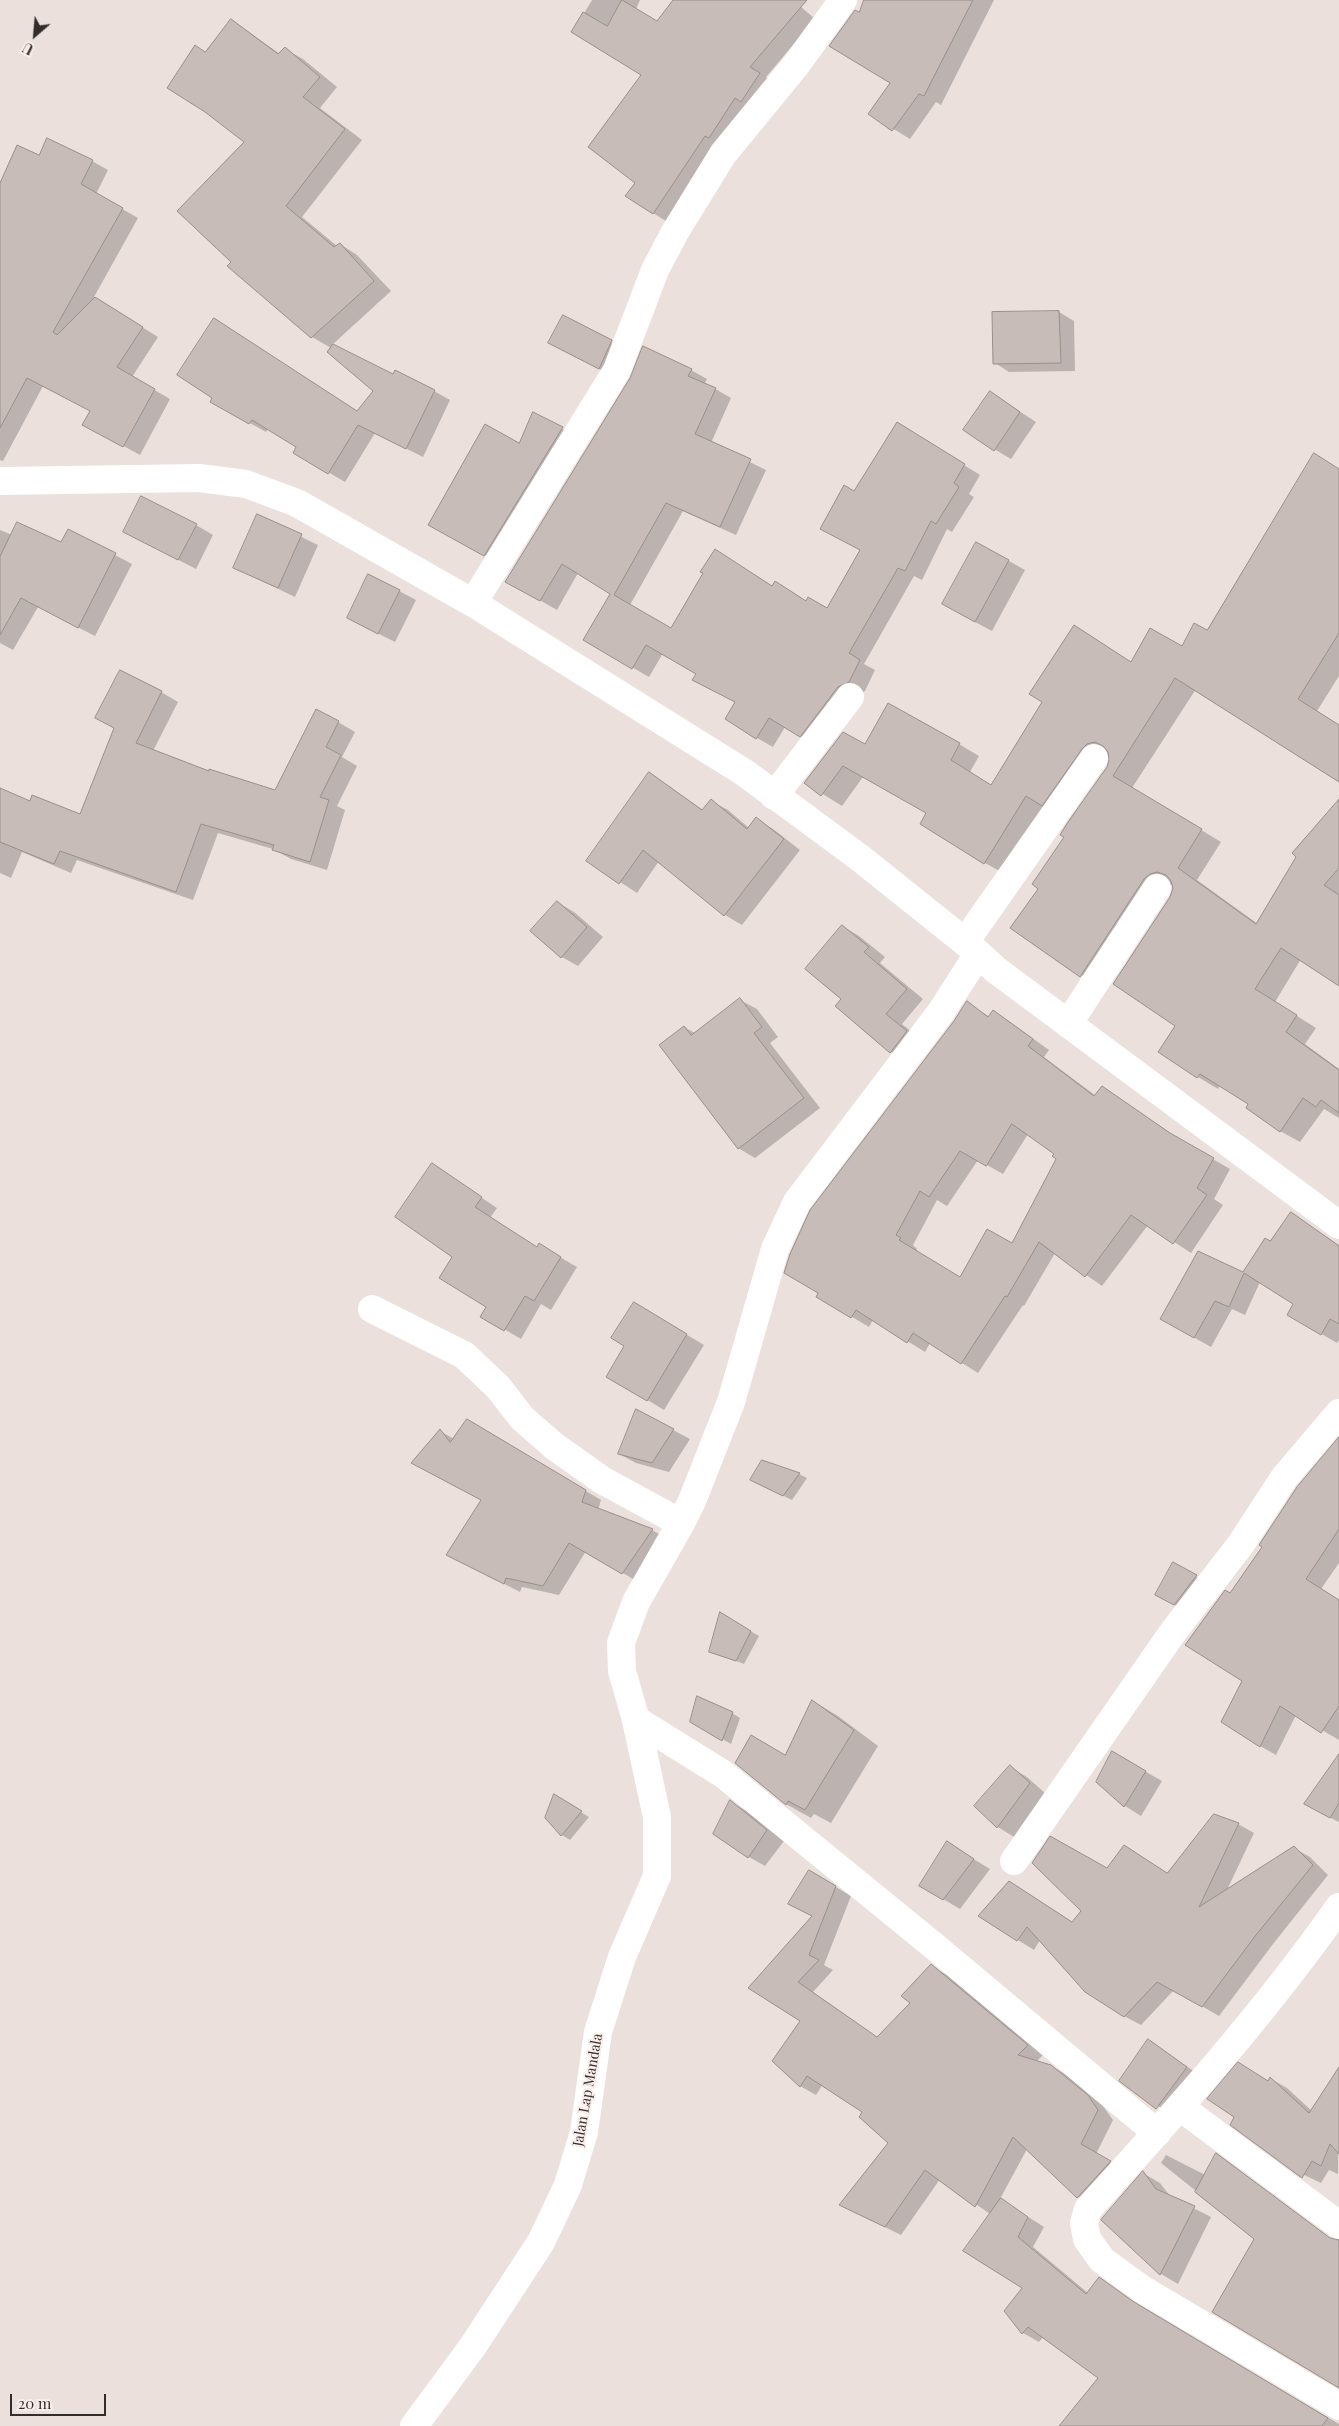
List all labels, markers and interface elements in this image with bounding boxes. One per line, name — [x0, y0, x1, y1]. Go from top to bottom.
north arrow — [10, 10, 60, 60]
text: U — [19, 38, 37, 59]
street label: Jalan Lap Mandala — [570, 2032, 606, 2148]
scale bar — [12, 2384, 109, 2416]
text: 20 m — [18, 2393, 51, 2413]

